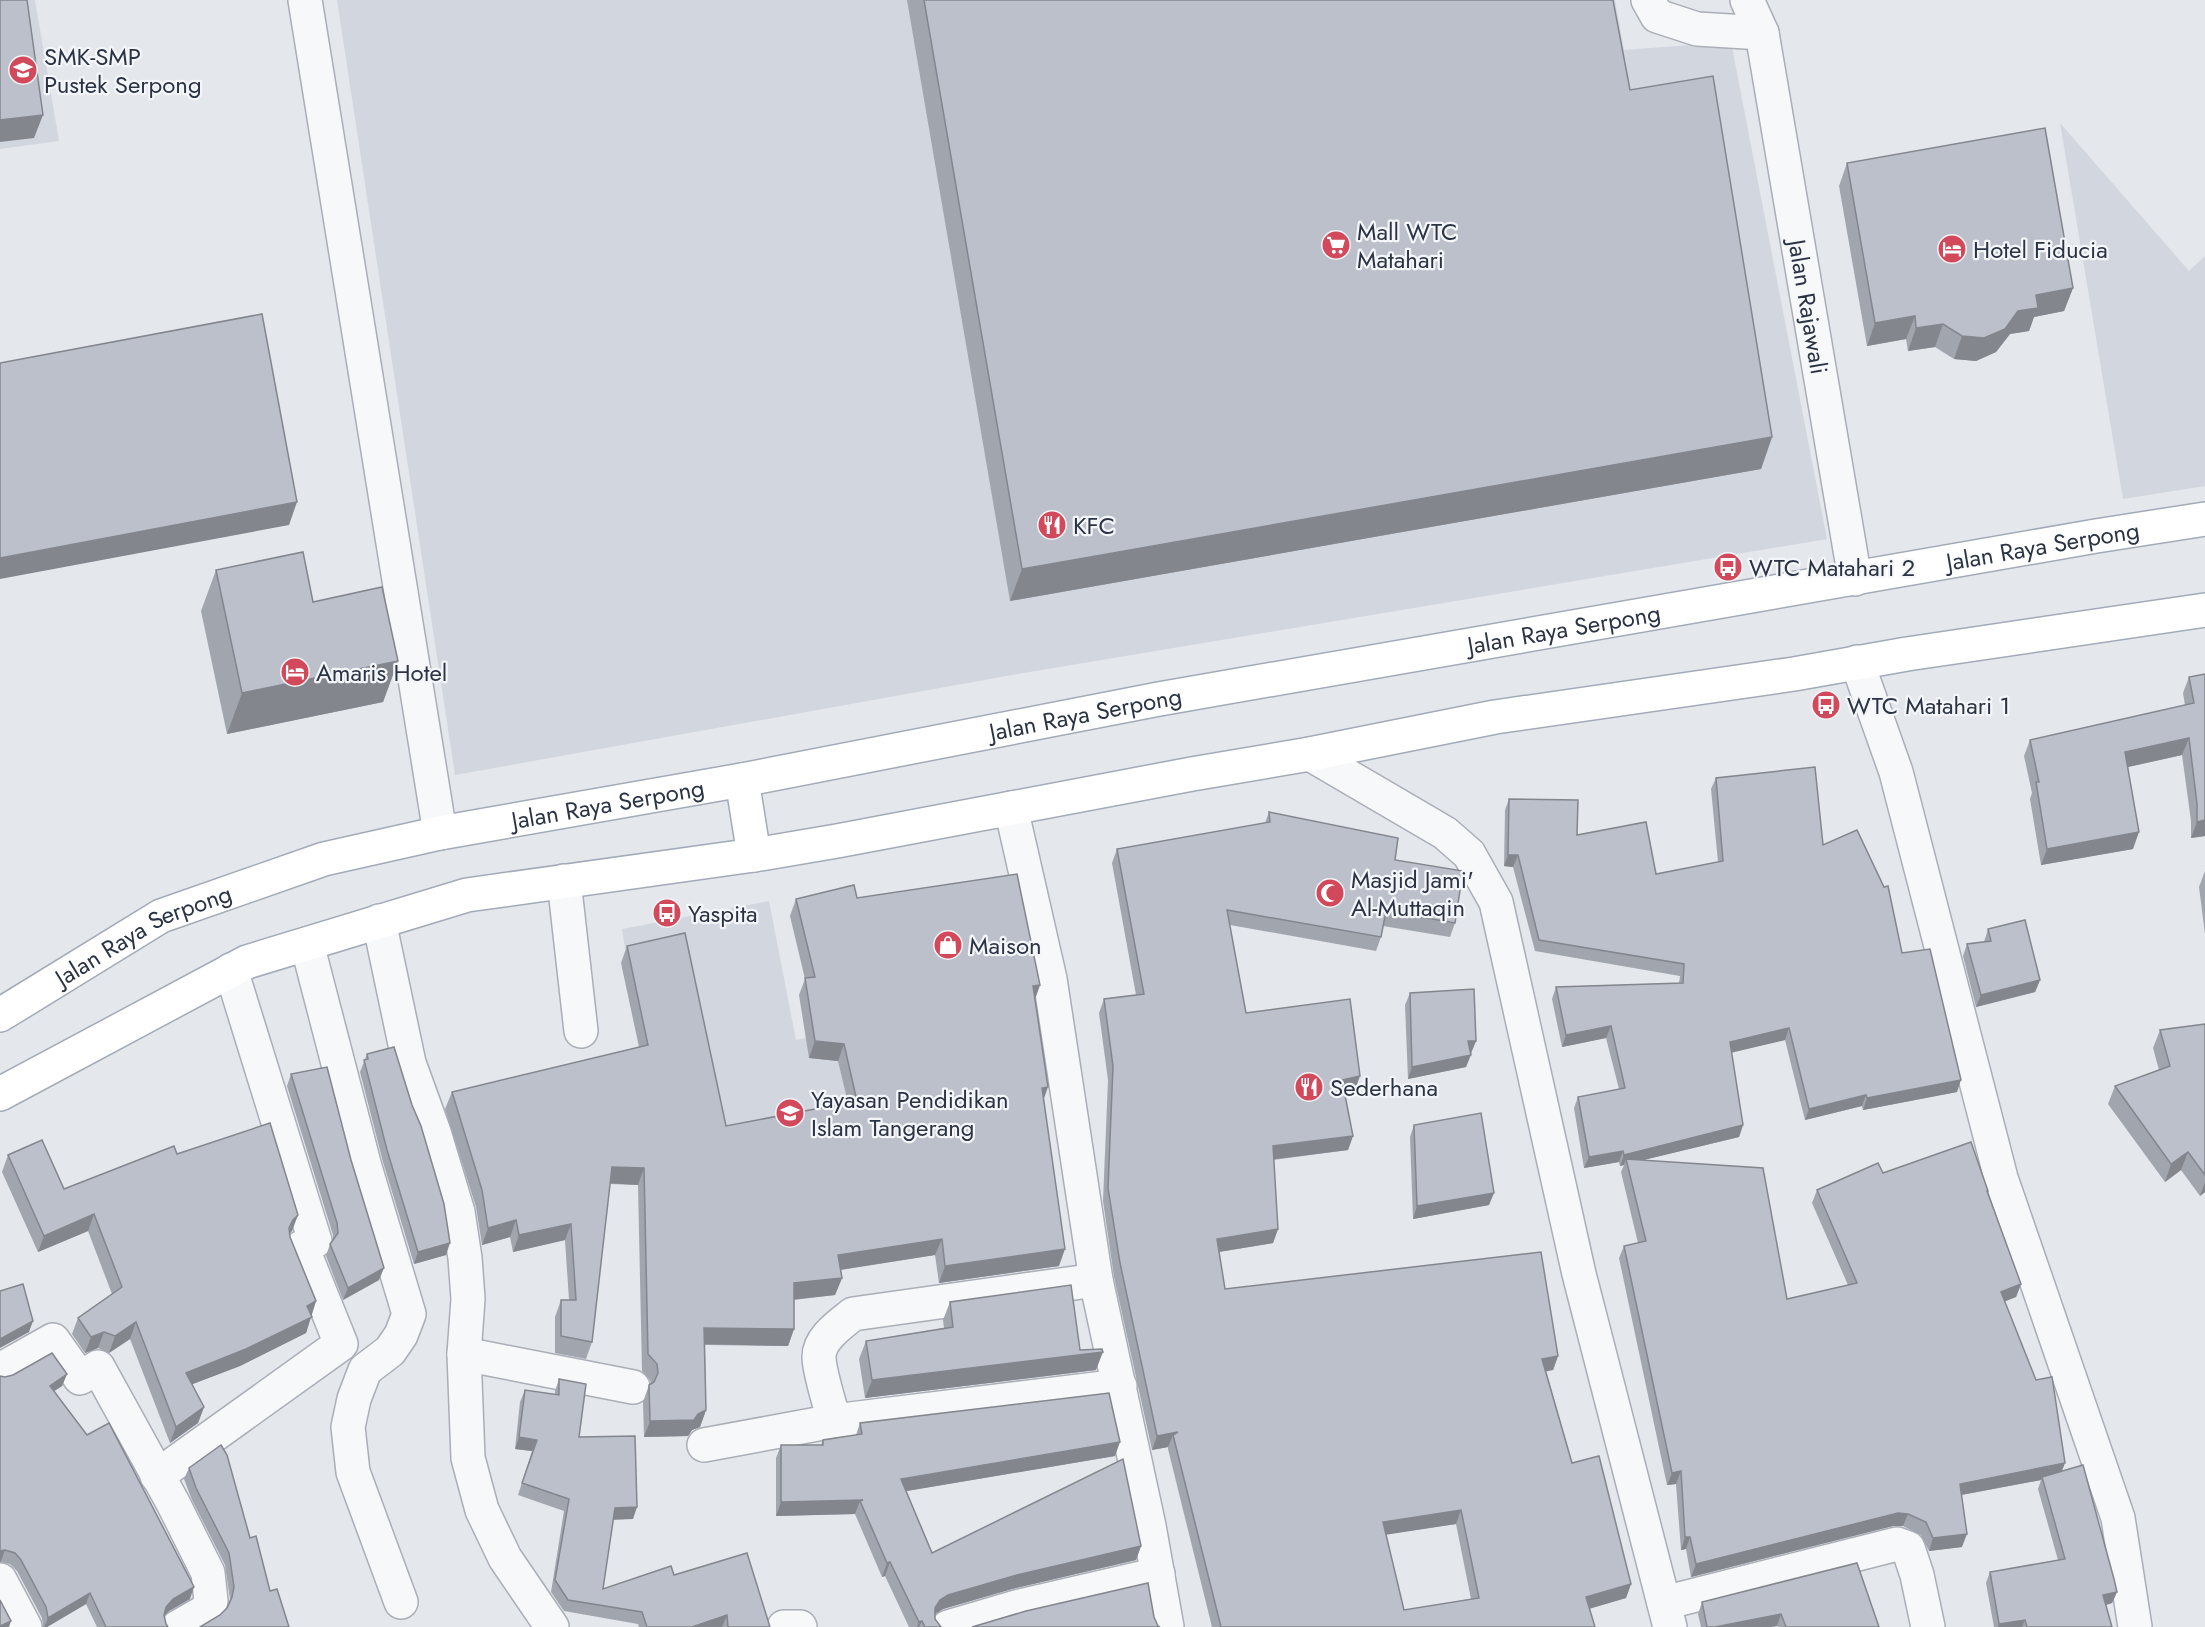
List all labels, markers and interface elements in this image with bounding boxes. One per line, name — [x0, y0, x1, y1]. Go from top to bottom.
place label: SMK-SMP Pustek Serpong — [44, 39, 202, 102]
school or university icon: SMK-SMP Pustek Serpong — [7, 54, 39, 86]
place label: Mall WTC Matahari — [1357, 214, 1457, 277]
supermarket icon: Mall WTC Matahari — [1320, 229, 1352, 261]
place label: Hotel Fiducia — [1973, 232, 2108, 267]
hotel icon: Hotel Fiducia — [1936, 233, 1968, 265]
street label: Jalan Rajawali — [1779, 234, 1837, 377]
place label: KFC — [1073, 508, 1115, 543]
restaurant icon: KFC — [1036, 509, 1068, 541]
street label: Jalan Raya Serpong — [1941, 512, 2142, 580]
place label: WTC Matahari 2 — [1749, 550, 1915, 585]
bus stop icon: WTC Matahari 2 — [1712, 551, 1744, 583]
street label: Jalan Raya Serpong — [1462, 595, 1663, 663]
place label: Amaris Hotel — [316, 655, 447, 690]
hotel icon: Amaris Hotel — [279, 656, 311, 688]
street label: Jalan Raya Serpong — [983, 678, 1184, 750]
place label: WTC Matahari 1 — [1847, 688, 2010, 723]
bus stop icon: WTC Matahari 1 — [1810, 689, 1842, 721]
street label: Jalan Raya Serpong — [506, 769, 707, 838]
place label: Masjid Jami' Al-Muttaqin — [1351, 862, 1474, 925]
street label: Jalan Raya Serpong — [46, 875, 236, 996]
mosque icon: Masjid Jami' Al-Muttaqin — [1314, 877, 1346, 909]
place label: Yaspita — [688, 896, 758, 931]
bus stop icon: Yaspita — [651, 897, 683, 929]
place label: Maison — [969, 928, 1042, 963]
shop icon: Maison — [932, 929, 964, 961]
place label: Sederhana — [1330, 1070, 1438, 1105]
restaurant icon: Sederhana — [1293, 1071, 1325, 1103]
place label: Yayasan Pendidikan Islam Tangerang — [811, 1082, 1009, 1145]
school or university icon: Yayasan Pendidikan Islam Tangerang — [774, 1097, 806, 1129]

